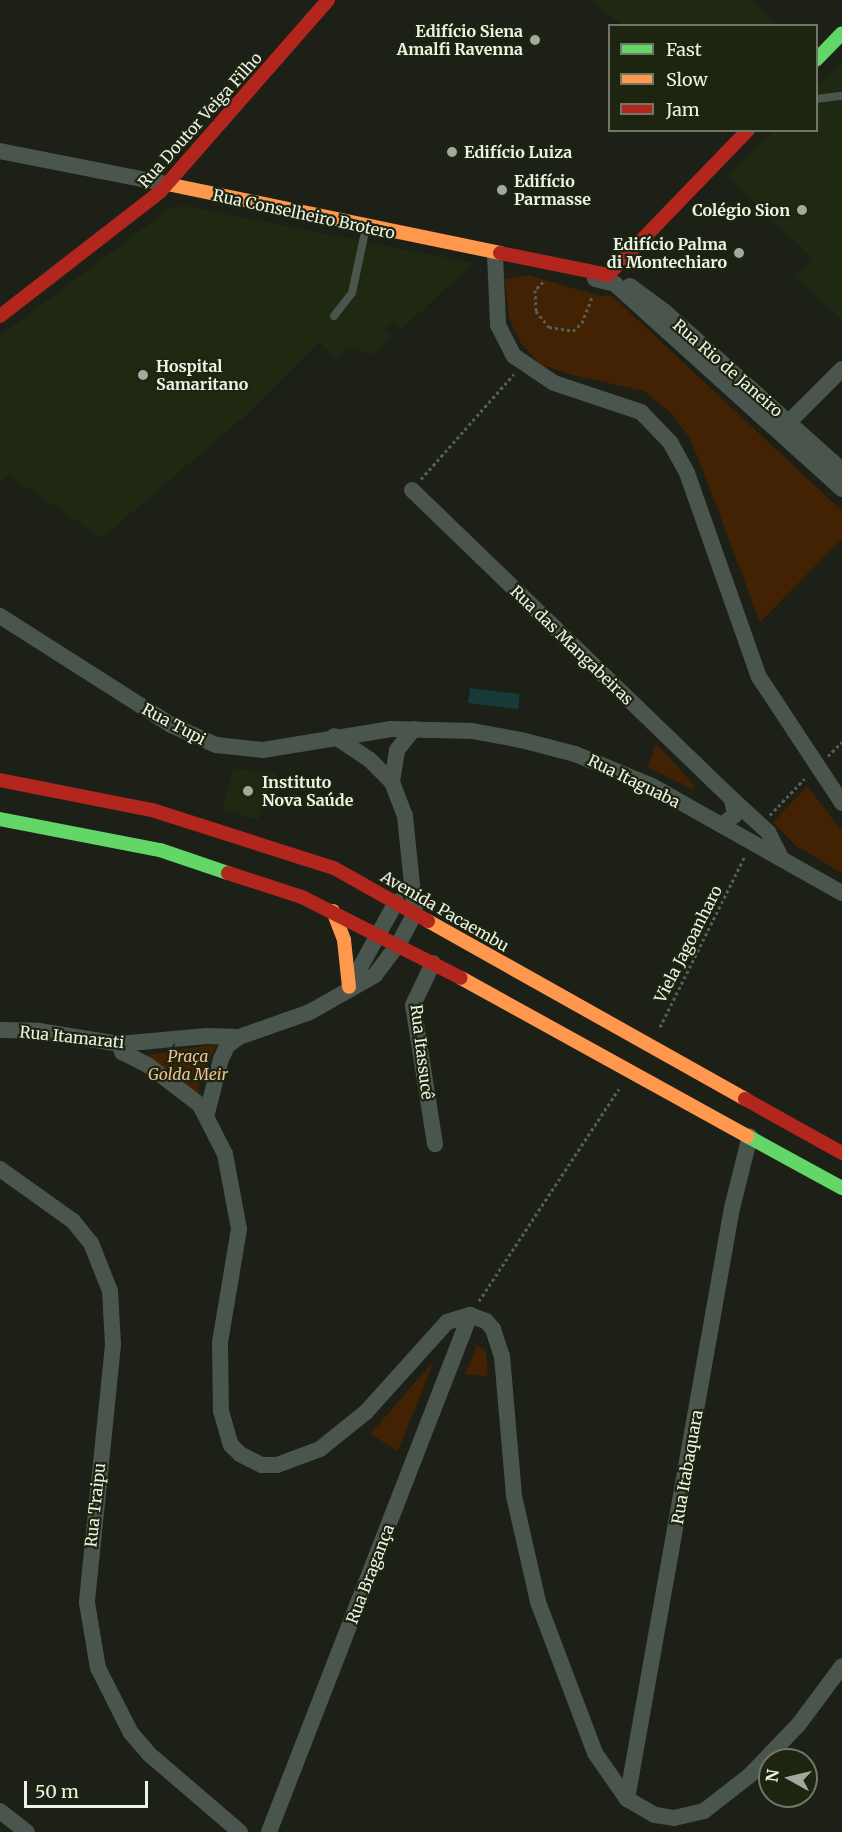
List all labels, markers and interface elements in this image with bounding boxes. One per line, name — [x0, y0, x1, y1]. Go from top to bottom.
place label: Edifício Siena Amalfi Ravenna — [397, 21, 523, 59]
legend — [608, 24, 818, 132]
marker: Edifício Siena Amalfi Ravenna — [528, 33, 542, 47]
text: Fast — [666, 38, 702, 61]
street label: Rua Doutor Veiga Filho — [134, 48, 266, 192]
text: Slow — [666, 68, 708, 91]
text: Jam — [666, 98, 700, 121]
place label: Edifício Luiza — [464, 142, 572, 162]
marker: Edifício Luiza — [445, 145, 459, 159]
place label: Edifício Parmasse — [514, 171, 591, 209]
marker: Edifício Parmasse — [495, 183, 509, 197]
street label: Rua Conselheiro Brotero — [211, 185, 397, 243]
place label: Colégio Sion — [692, 200, 790, 220]
marker: Colégio Sion — [795, 203, 809, 217]
place label: Edifício Palma di Montechiaro — [607, 234, 727, 272]
marker: Edifício Palma di Montechiaro — [732, 246, 746, 260]
street label: Rua Rio de Janeiro — [669, 315, 787, 421]
place label: Hospital Samaritano — [156, 356, 248, 394]
marker: Hospital Samaritano — [134, 366, 152, 384]
street label: Rua das Mangabeiras — [507, 581, 637, 709]
street label: Rua Tupi — [139, 699, 209, 749]
street label: Rua Itaguaba — [585, 750, 683, 812]
place label: Instituto Nova Saúde — [262, 772, 353, 810]
marker: Instituto Nova Saúde — [239, 782, 257, 800]
street label: Avenida Pacaembu — [378, 867, 512, 955]
street label: Viela Jagoanharo — [650, 882, 726, 1006]
street label: Rua Itassucê — [407, 1003, 437, 1101]
street label: Rua Itamarati — [19, 1022, 125, 1052]
park label: Praça Golda Meir — [148, 1046, 228, 1084]
street label: Rua Itabaquara — [668, 1408, 706, 1526]
street label: Rua Traipu — [81, 1462, 109, 1548]
street label: Rua Bragança — [342, 1522, 398, 1626]
north arrow — [758, 1748, 818, 1808]
text: N — [761, 1768, 783, 1783]
scale bar — [27, 1769, 152, 1807]
text: 50 m — [35, 1780, 79, 1803]

